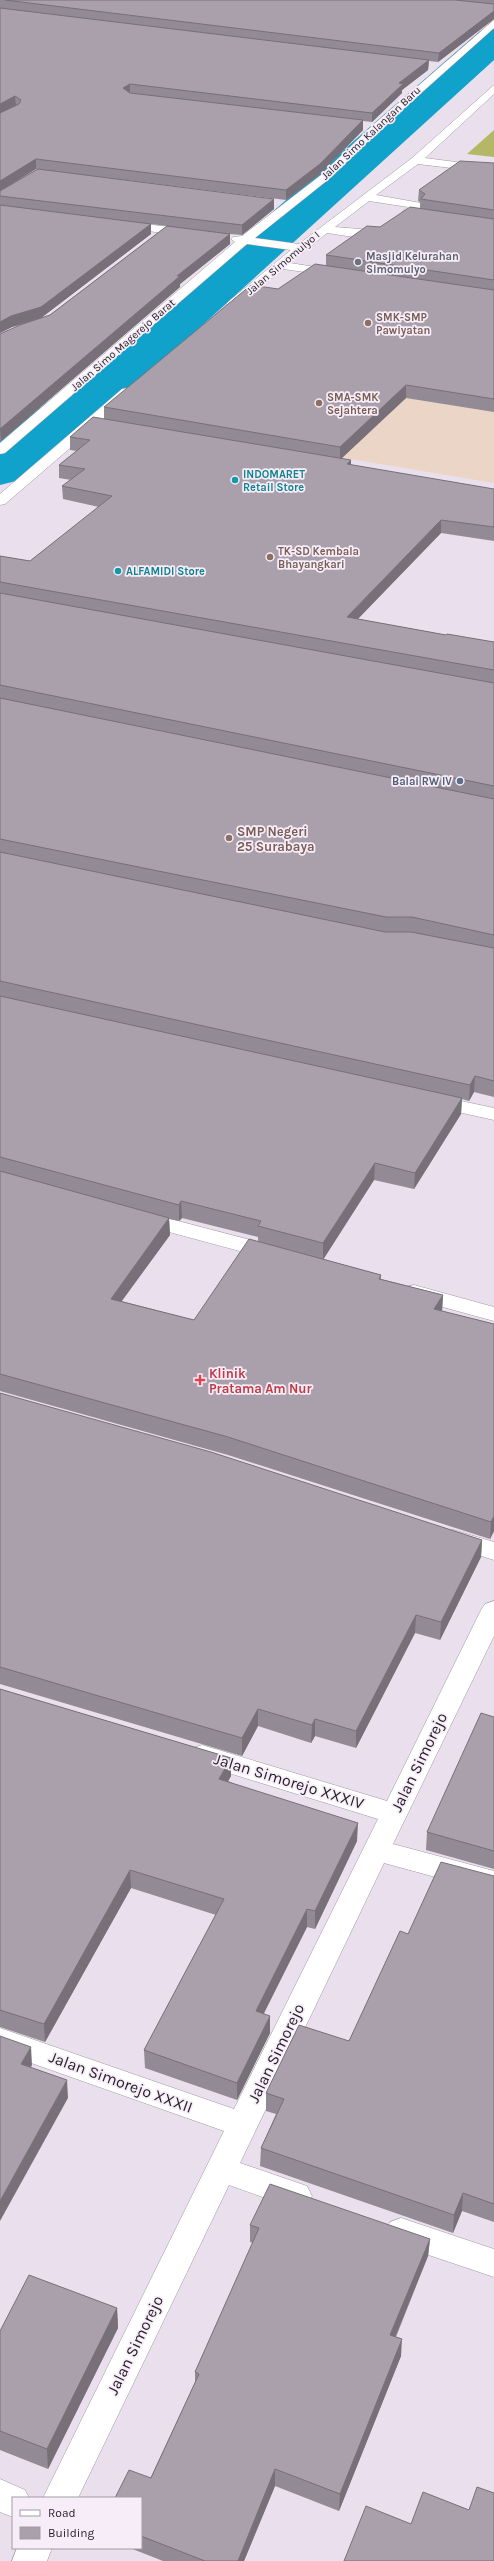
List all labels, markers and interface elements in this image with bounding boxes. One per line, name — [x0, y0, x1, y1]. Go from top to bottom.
street label: Jalan Simo Kalangan Baru — [319, 83, 423, 183]
street label: Jalan Simomulyo I — [244, 228, 322, 298]
place label: Masjid Kelurahan Simomulyo — [366, 250, 459, 276]
marker: Masjid Kelurahan Simomulyo — [353, 257, 363, 267]
street label: Jalan Simo Magerejo Barat — [68, 296, 178, 394]
place label: SMK-SMP Pawiyatan — [376, 311, 430, 337]
marker: SMK-SMP Pawiyatan — [363, 318, 373, 328]
place label: SMA-SMK Sejahtera — [327, 391, 379, 417]
marker: SMA-SMK Sejahtera — [314, 398, 324, 408]
place label: INDOMARET Retail Store — [243, 468, 305, 494]
marker: INDOMARET Retail Store — [230, 475, 240, 485]
place label: TK-SD Kembala Bhayangkari — [278, 545, 359, 571]
marker: TK-SD Kembala Bhayangkari — [265, 552, 275, 562]
place label: ALFAMIDI Store — [126, 565, 205, 578]
marker: ALFAMIDI Store — [113, 566, 123, 576]
place label: Balai RW IV — [392, 775, 452, 788]
marker: Balai RW IV — [455, 776, 465, 786]
place label: SMP Negeri 25 Surabaya — [237, 824, 315, 854]
marker: SMP Negeri 25 Surabaya — [224, 833, 234, 843]
place label: Klinik Pratama Am Nur — [209, 1366, 312, 1396]
marker: Klinik Pratama Am Nur — [194, 1374, 206, 1386]
street label: Jalan Simorejo — [387, 1709, 451, 1815]
street label: Jalan Simorejo XXXIV — [212, 1749, 366, 1813]
street label: Jalan Simorejo — [244, 2000, 308, 2106]
street label: Jalan Simorejo XXXII — [47, 2047, 195, 2117]
street label: Jalan Simorejo — [103, 2292, 167, 2398]
legend — [12, 2497, 142, 2549]
text: Road — [48, 2506, 76, 2520]
text: Building — [48, 2526, 95, 2540]

